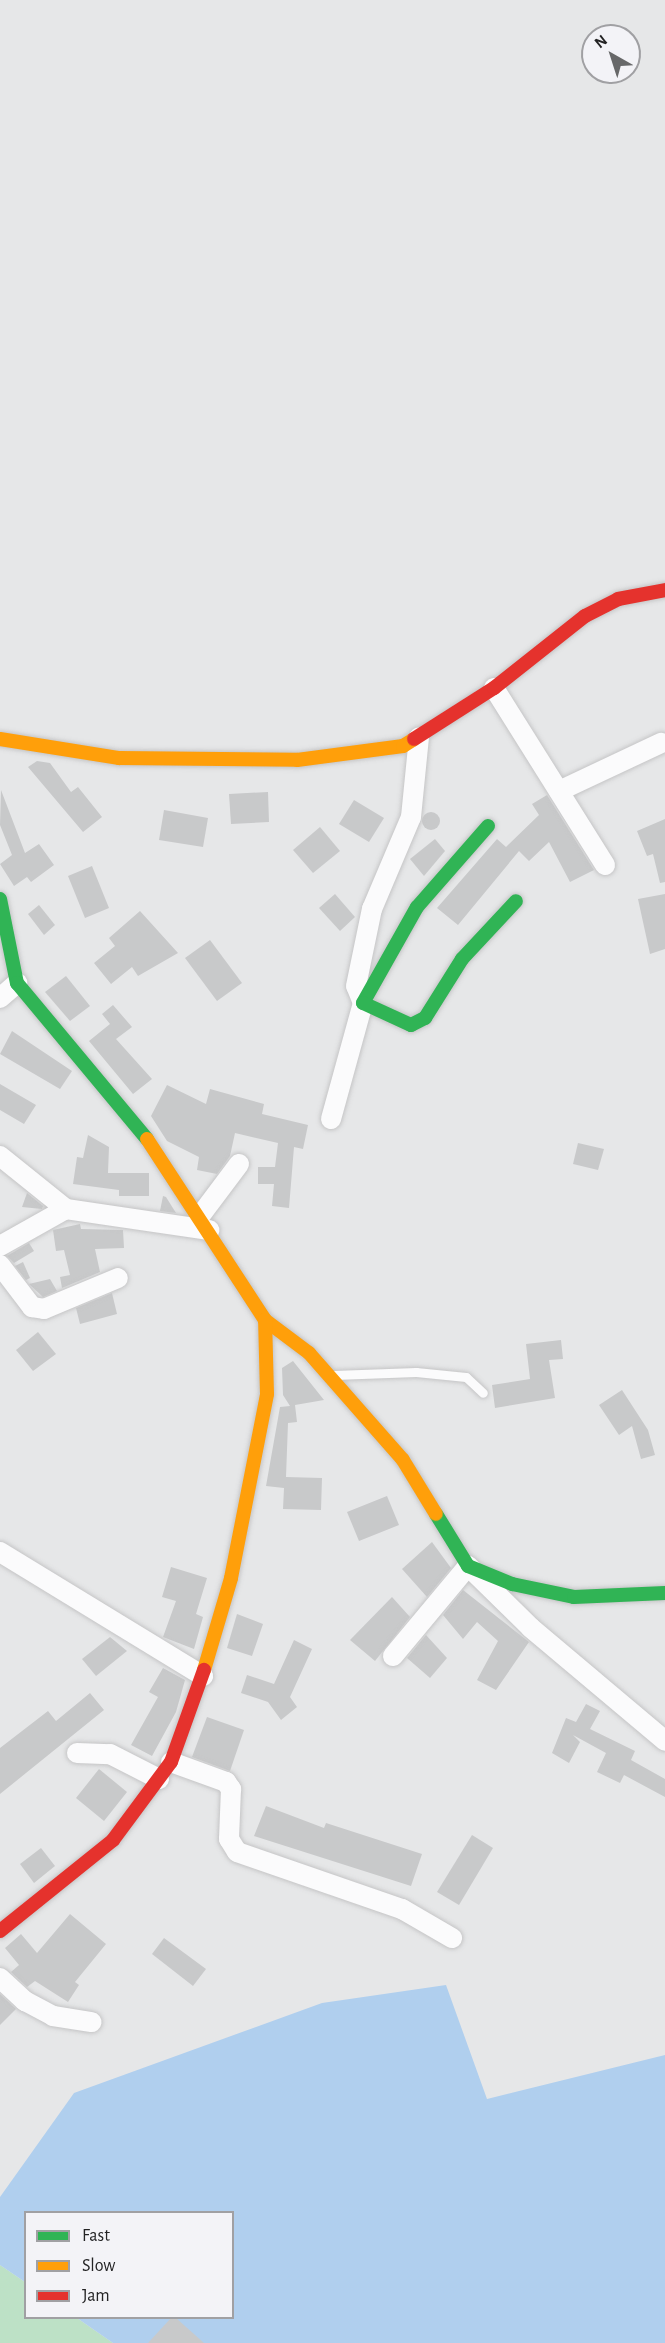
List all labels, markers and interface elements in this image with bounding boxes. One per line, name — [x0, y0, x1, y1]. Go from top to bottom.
north arrow — [581, 24, 641, 84]
text: N — [592, 32, 610, 51]
legend — [24, 2211, 234, 2319]
text: Fast — [82, 2227, 110, 2245]
text: Slow — [82, 2257, 115, 2275]
text: Jam — [82, 2287, 110, 2305]

